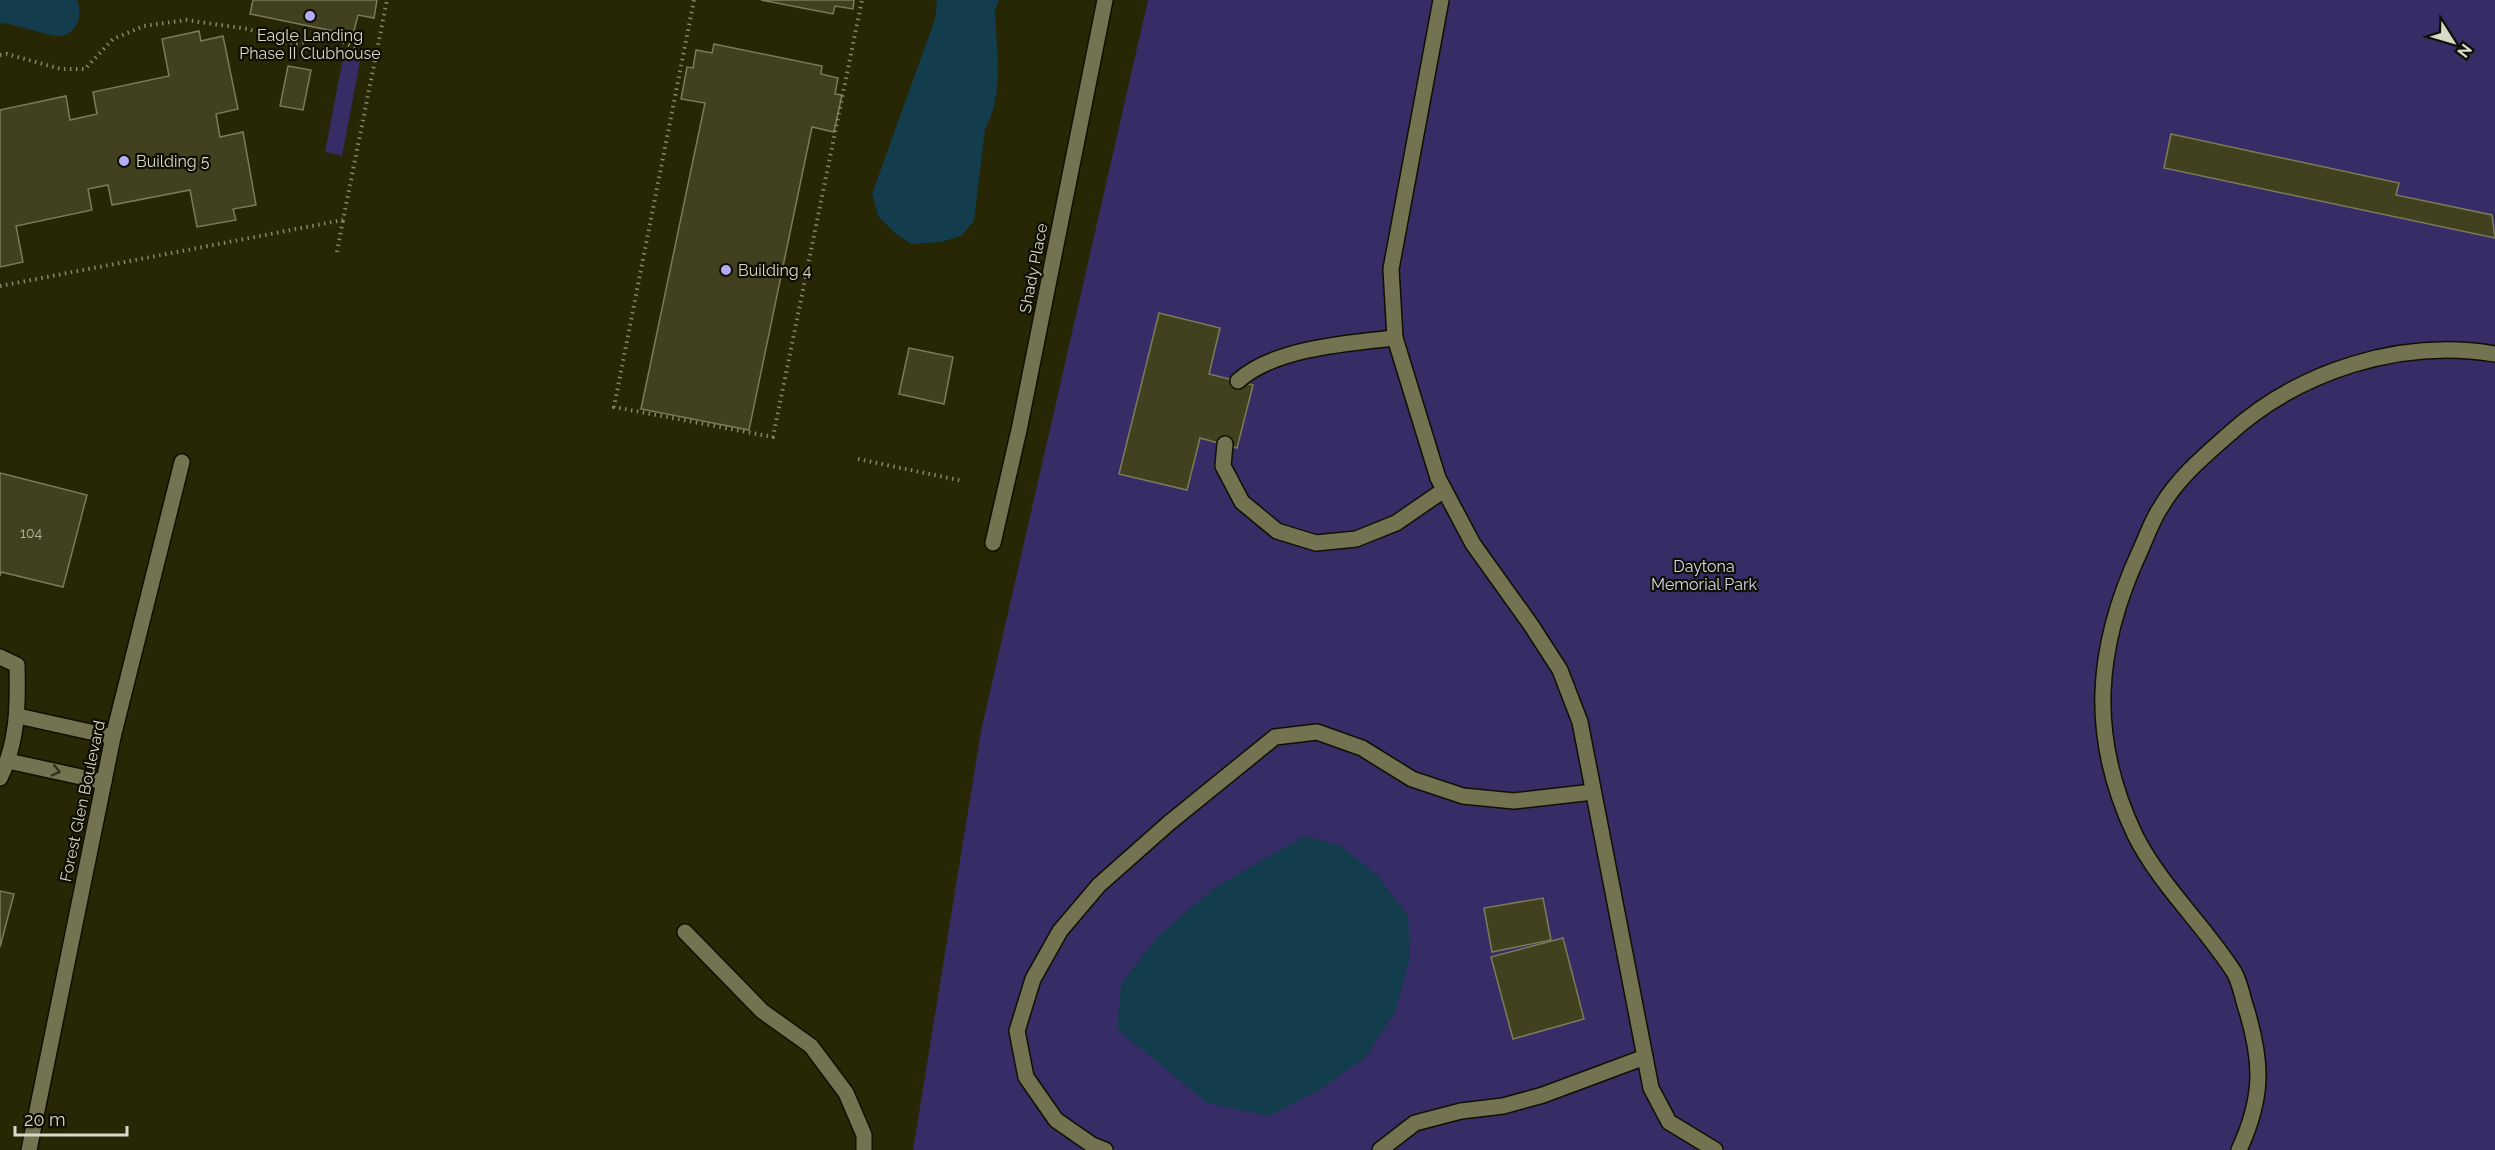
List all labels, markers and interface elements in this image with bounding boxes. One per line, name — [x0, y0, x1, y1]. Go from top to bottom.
marker: Eagle Landing Phase II Clubhouse — [303, 9, 317, 23]
north arrow — [2423, 12, 2483, 72]
place label: Eagle Landing Phase II Clubhouse — [239, 26, 381, 63]
text: N — [2453, 40, 2476, 61]
place label: Building 5 — [136, 152, 210, 171]
marker: Building 5 — [117, 154, 131, 168]
street label: Shady Place — [1015, 222, 1052, 315]
place label: Building 4 — [738, 261, 812, 280]
marker: Building 4 — [719, 263, 733, 277]
house number: 104 — [20, 525, 42, 541]
park label: Daytona Memorial Park — [1651, 557, 1757, 594]
street label: Forest Glen Boulevard — [56, 719, 109, 884]
one-way arrow — [51, 764, 61, 777]
scale bar — [15, 1099, 128, 1137]
text: 20 m — [24, 1109, 66, 1130]

